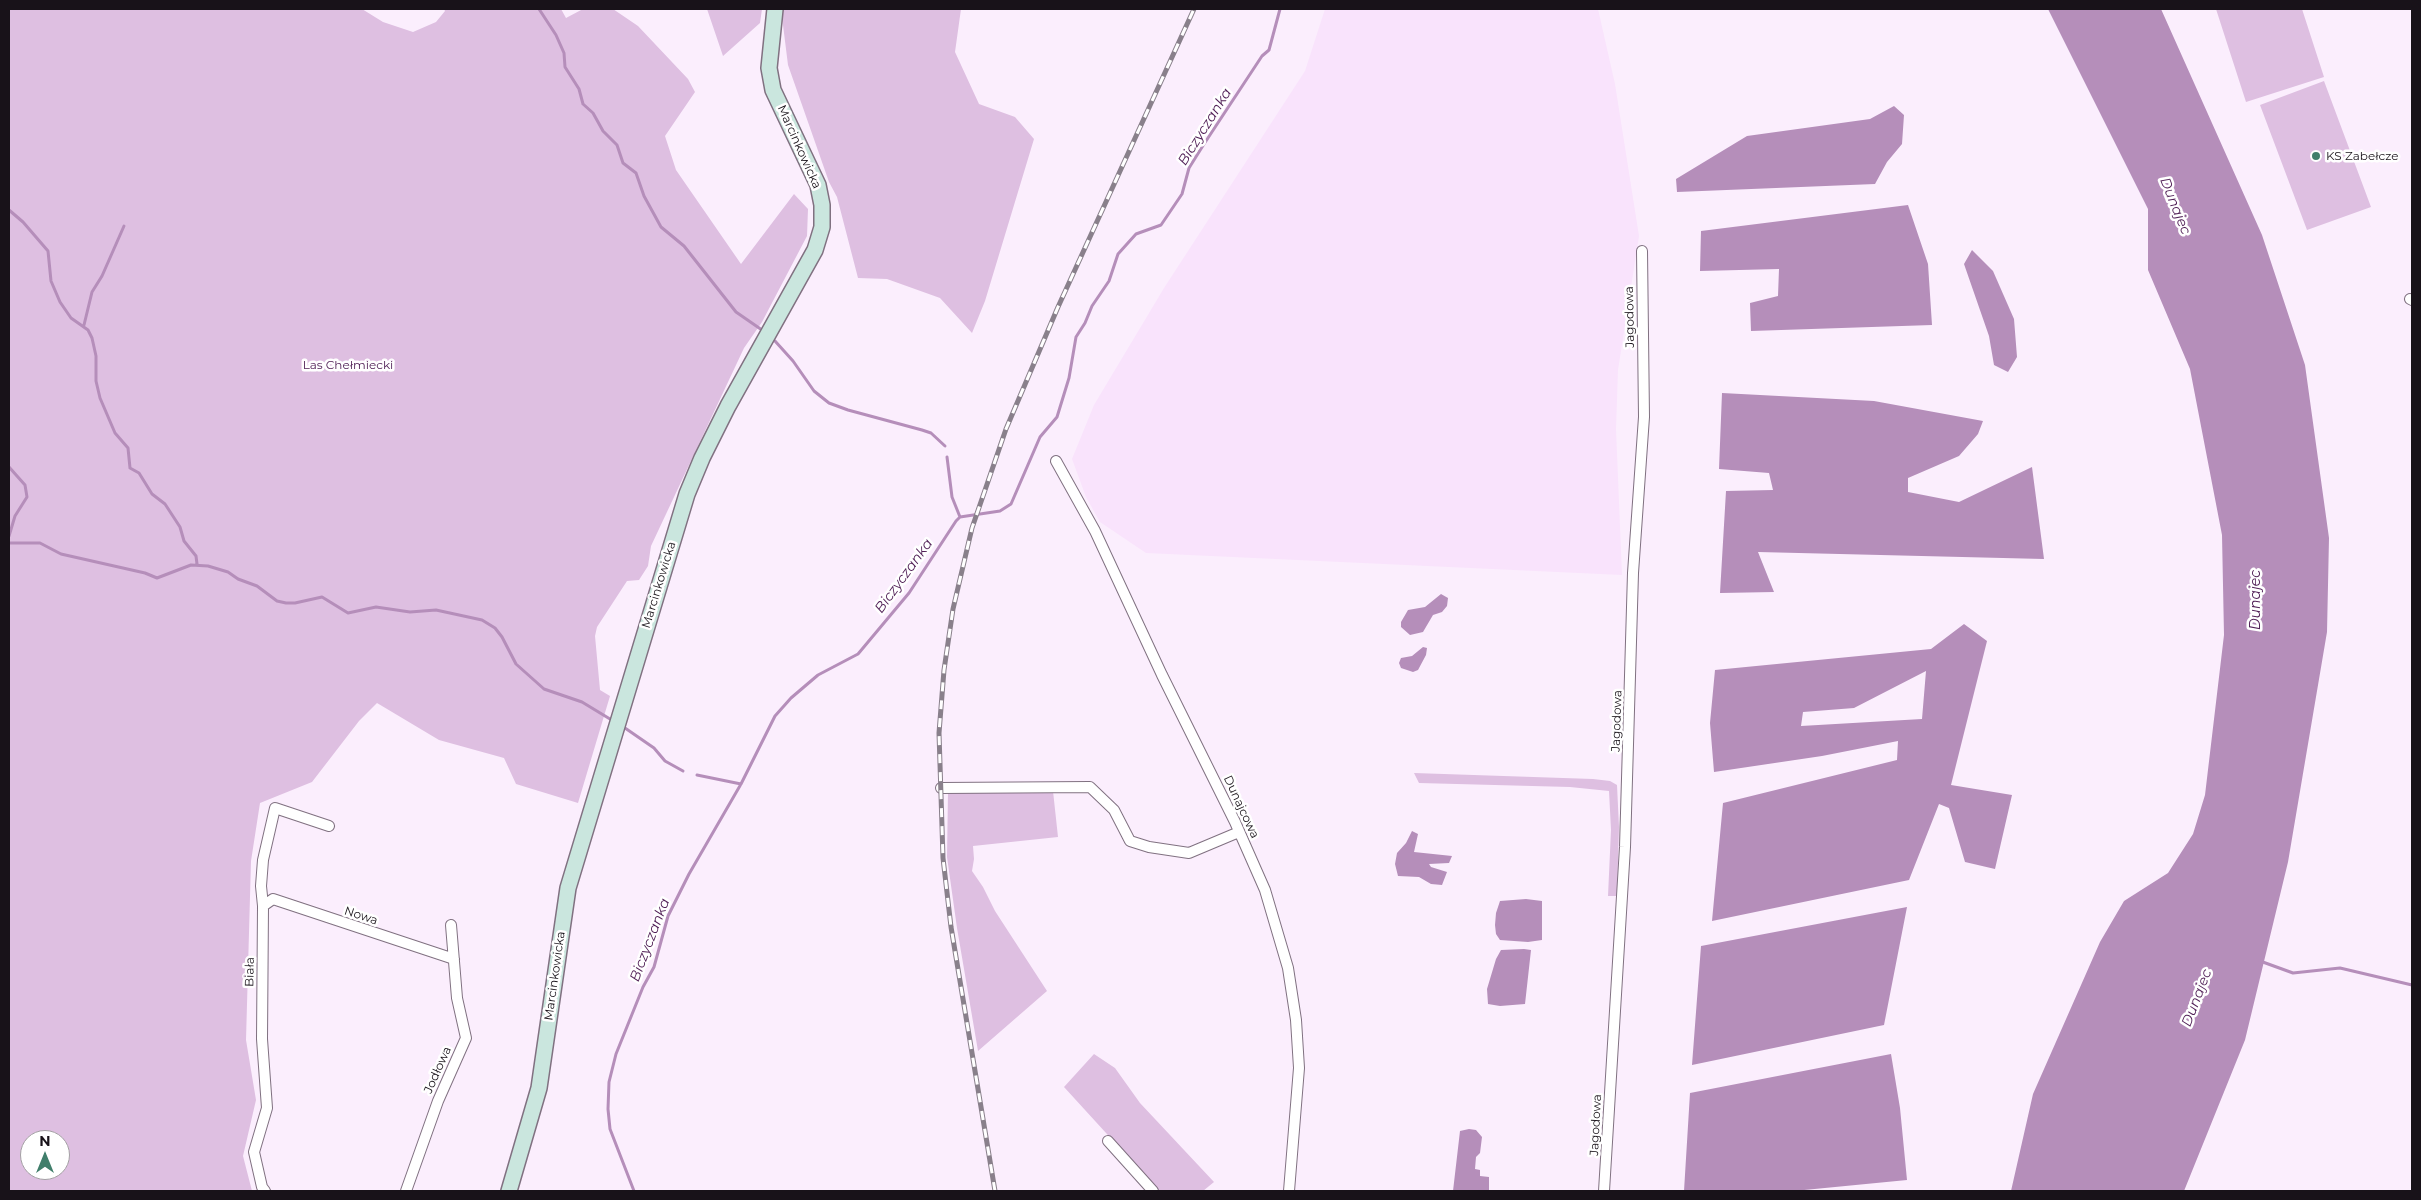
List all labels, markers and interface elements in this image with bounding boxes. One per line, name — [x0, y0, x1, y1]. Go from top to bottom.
water label: Biczyczanka — [1175, 85, 1235, 169]
street label: Marcinkowicka — [774, 103, 824, 191]
place label: KS Zabełcze — [2326, 149, 2398, 163]
marker: KS Zabełcze — [2310, 150, 2322, 162]
water label: Dunajec — [2156, 175, 2194, 237]
street label: Jagodowa — [1622, 286, 1638, 348]
park label: Las Chełmiecki — [303, 358, 393, 372]
water label: Biczyczanka — [871, 536, 937, 616]
street label: Marcinkowicka — [639, 540, 679, 630]
water label: Dunajec — [2248, 570, 2264, 630]
street label: Jagodowa — [1609, 690, 1625, 752]
street label: Dunajcowa — [1220, 773, 1262, 841]
water label: Biczyczanka — [626, 896, 674, 984]
street label: Nowa — [342, 904, 380, 928]
street label: Marcinkowicka — [542, 930, 568, 1022]
street label: Biała — [243, 957, 257, 987]
water label: Dunajec — [2178, 967, 2216, 1029]
street label: Jodłowa — [421, 1044, 455, 1096]
street label: Jagodowa — [1587, 1094, 1605, 1156]
north arrow — [20, 1130, 70, 1180]
text: N — [39, 1132, 51, 1150]

